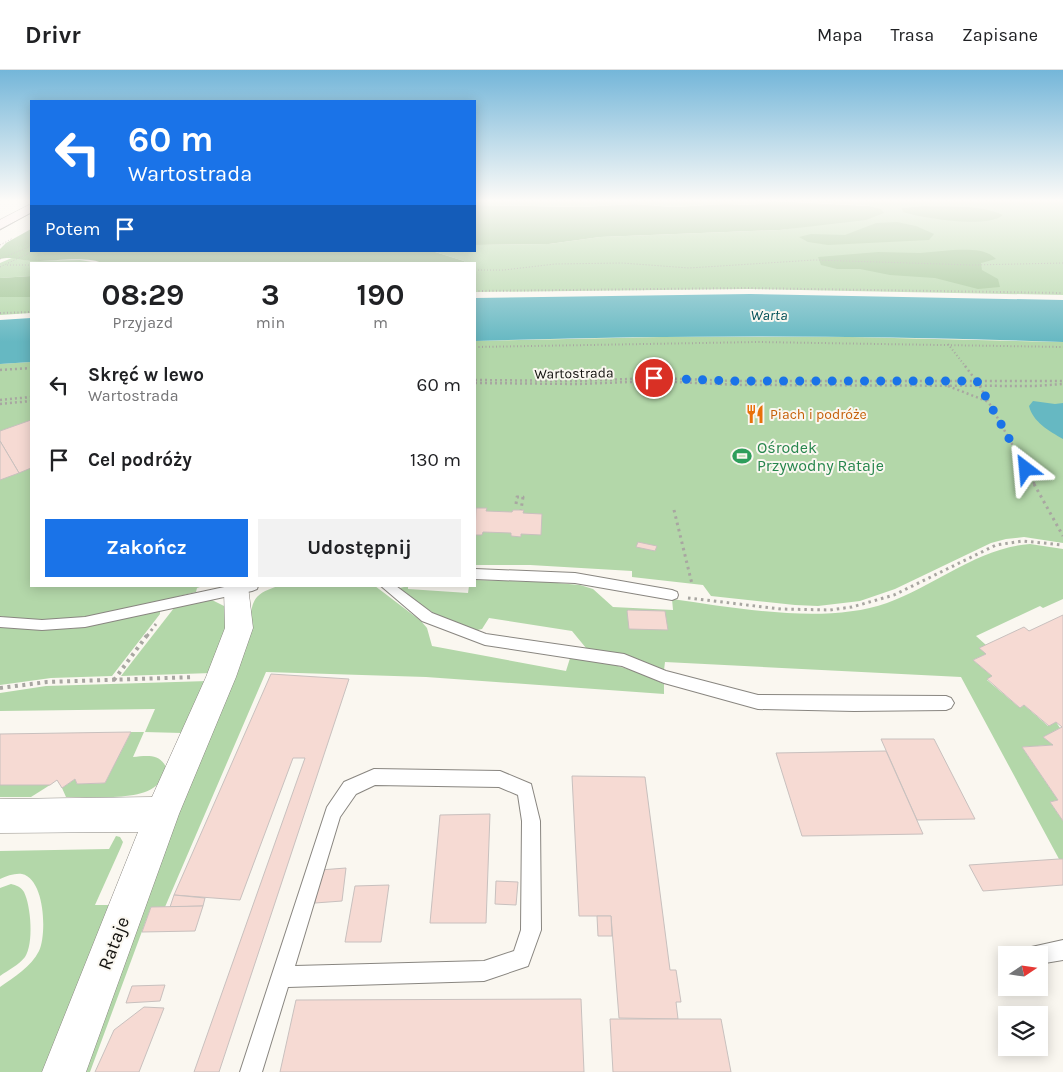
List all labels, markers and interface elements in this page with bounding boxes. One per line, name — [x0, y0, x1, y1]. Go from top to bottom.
text: Drivr — [25, 21, 81, 49]
text: Mapa — [817, 24, 863, 46]
text: Trasa — [891, 24, 934, 46]
text: Zapisane — [962, 24, 1038, 46]
text: 60 m — [128, 119, 213, 160]
icon: left — [45, 120, 110, 185]
text: Wartostrada — [128, 161, 252, 187]
icon: arrive — [111, 215, 139, 243]
text: Potem — [45, 218, 101, 240]
text: 08:29 — [101, 277, 184, 313]
text: 3 — [261, 277, 280, 313]
text: 190 — [357, 277, 405, 313]
water label: Warta — [751, 306, 787, 324]
text: Przyjazd — [113, 313, 173, 332]
text: min — [256, 313, 285, 332]
text: m — [373, 313, 388, 332]
pin — [633, 357, 675, 399]
text: Skręć w lewo — [88, 364, 204, 386]
street label: Wartostrada — [534, 364, 614, 383]
icon: arrive — [640, 364, 668, 392]
icon: left — [45, 371, 73, 399]
text: 60 m — [417, 374, 461, 396]
text: Wartostrada — [88, 386, 178, 405]
restaurant icon: Piach i podróże — [744, 403, 766, 425]
place label: Piach i podróże — [770, 406, 867, 423]
place label: Ośrodek Przywodny Rataje — [757, 438, 884, 475]
position arrow — [999, 442, 1051, 494]
sports icon: Ośrodek Przywodny Rataje — [731, 445, 753, 467]
icon: arrive — [45, 446, 73, 474]
text: Cel podróży — [88, 449, 192, 471]
text: 130 m — [410, 449, 461, 471]
button: Zakończ — [45, 519, 248, 577]
button: Udostępnij — [258, 519, 461, 577]
street label: Rataje — [94, 914, 134, 973]
north arrow — [998, 946, 1048, 996]
map controls — [998, 946, 1048, 1056]
button: layers — [998, 1006, 1048, 1056]

